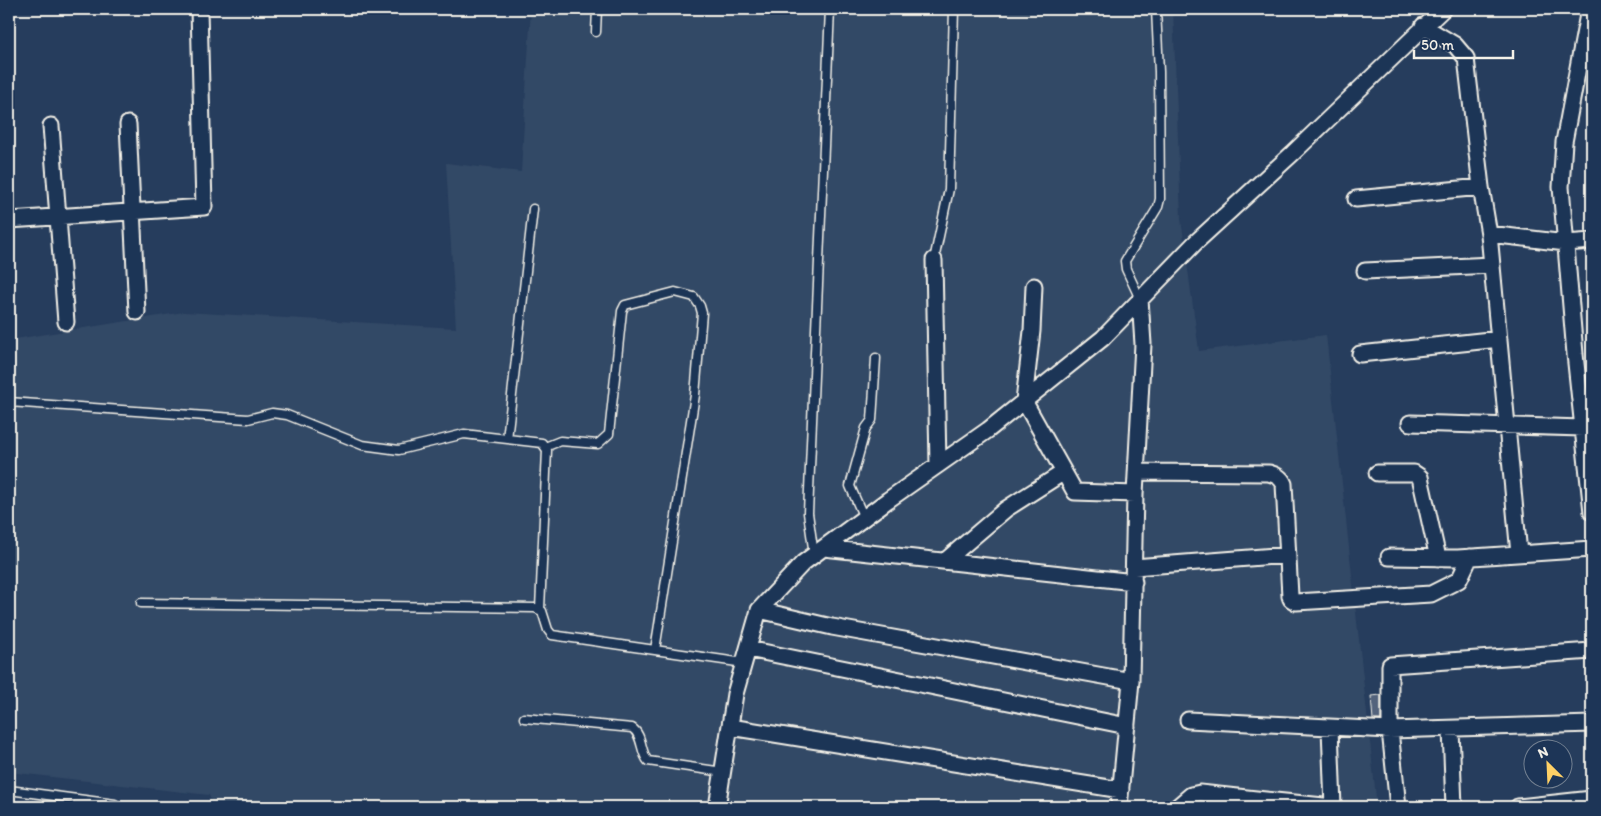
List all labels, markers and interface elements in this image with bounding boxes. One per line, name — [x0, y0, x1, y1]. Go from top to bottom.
scale bar — [1414, 28, 1512, 60]
text: 50 m — [1421, 36, 1454, 54]
north arrow — [1524, 738, 1574, 788]
text: N — [1535, 743, 1551, 762]

